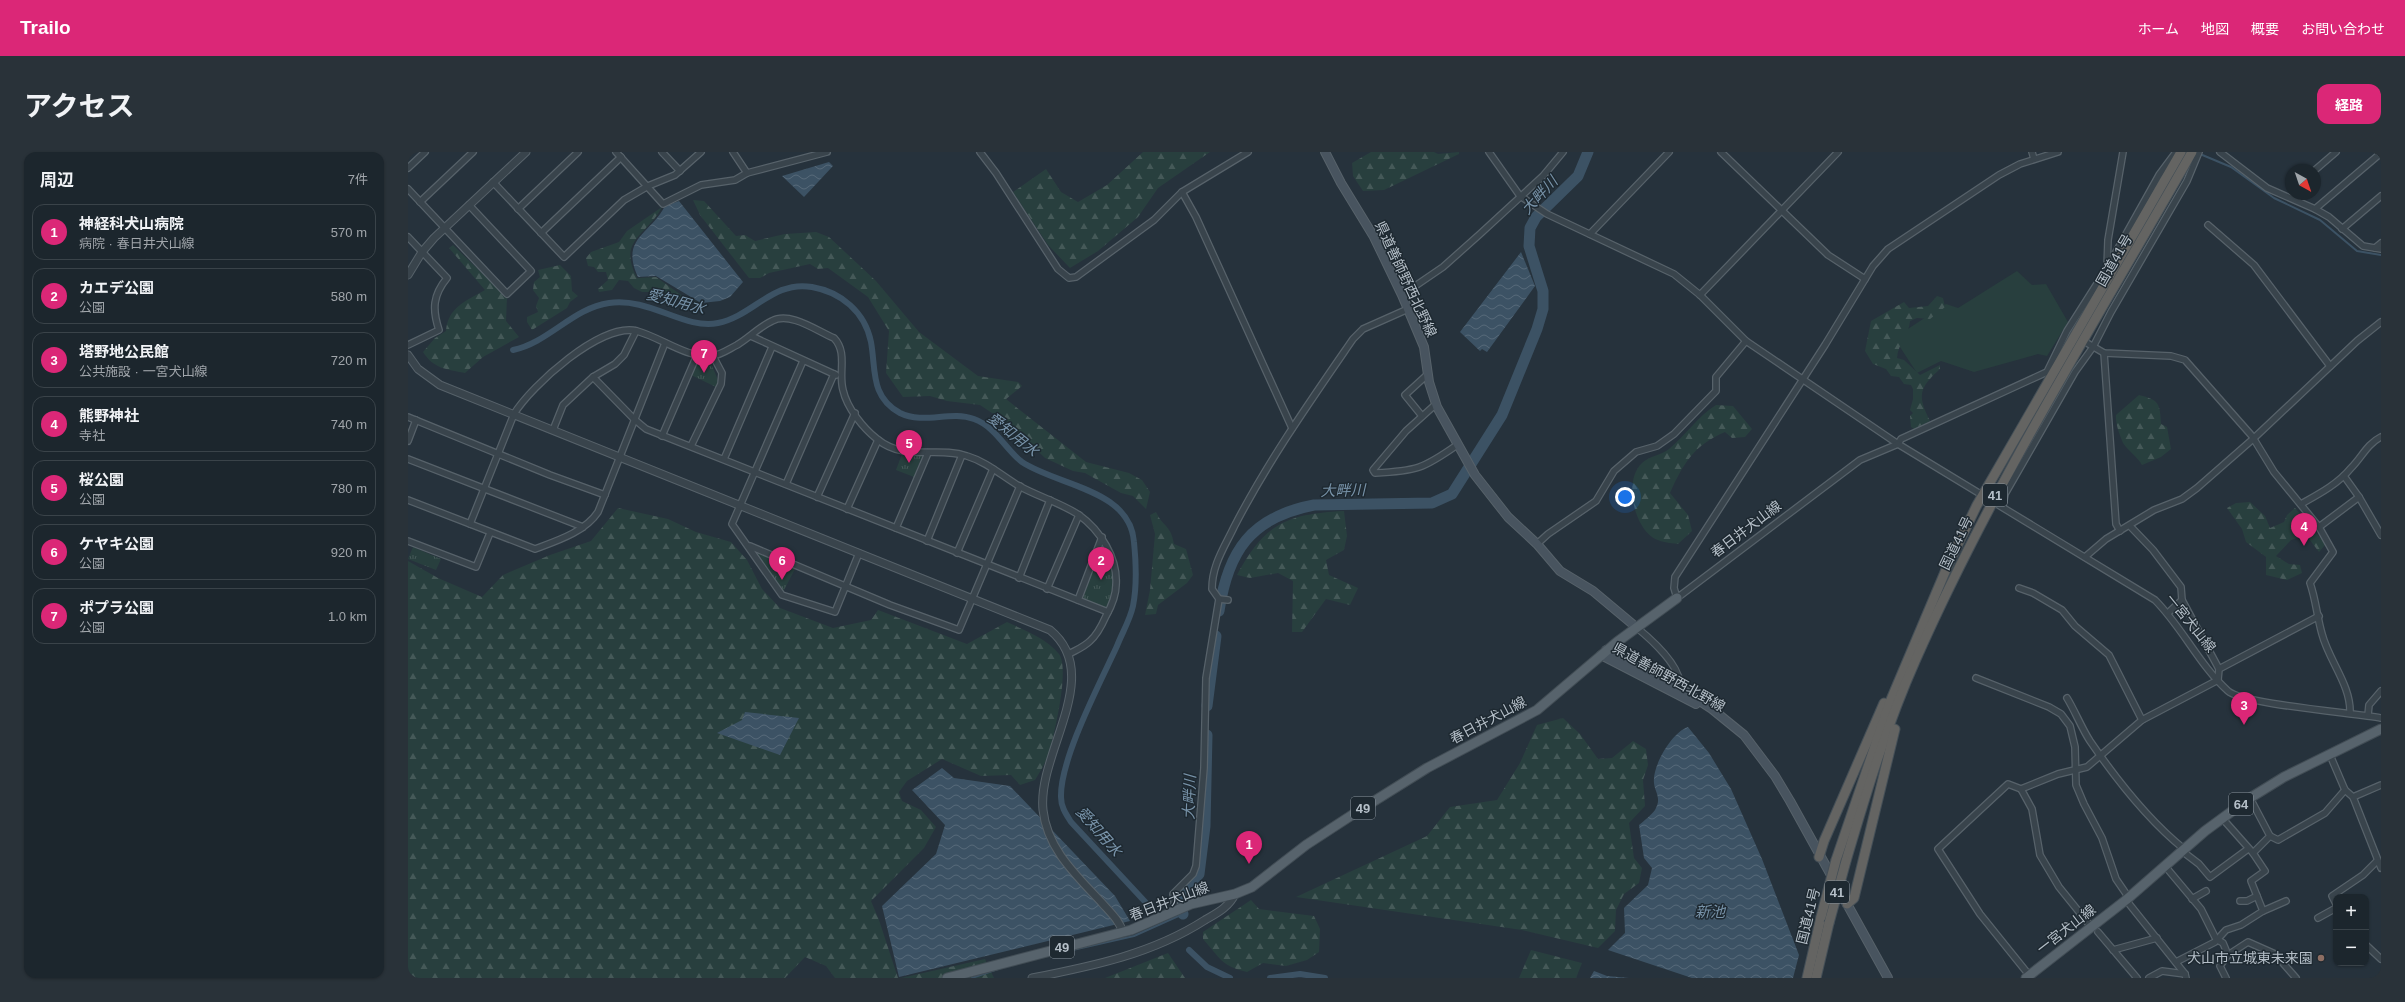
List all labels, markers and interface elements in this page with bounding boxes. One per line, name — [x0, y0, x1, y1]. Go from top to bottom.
text: Trailo — [20, 17, 71, 38]
text: ホーム — [2137, 21, 2179, 37]
text: 地図 — [2201, 21, 2229, 37]
text: 概要 — [2251, 21, 2279, 37]
text: お問い合わせ — [2301, 21, 2385, 37]
button: 経路 — [2317, 84, 2381, 124]
text: アクセス — [24, 91, 135, 122]
north arrow — [2285, 164, 2321, 200]
text: 周辺 — [40, 171, 74, 190]
water label: 大畔川 — [1517, 171, 1562, 217]
text: 7件 — [348, 172, 368, 187]
text: 神経科犬山病院 — [79, 215, 184, 232]
street label: 県道善師野西北野線 — [1372, 219, 1440, 339]
text: 1 — [50, 225, 58, 240]
text: 570 m — [331, 225, 367, 240]
street label: 国道41号 — [2093, 231, 2135, 289]
text: 病院 · 春日井犬山線 — [79, 236, 195, 251]
text: カエデ公園 — [79, 279, 154, 296]
water label: 愛知用水 — [645, 285, 709, 317]
text: 2 — [50, 289, 58, 304]
text: 580 m — [331, 289, 367, 304]
text: 公園 — [79, 300, 105, 315]
pin: 7 — [691, 340, 717, 373]
text: 塔野地公民館 — [79, 343, 169, 360]
text: 3 — [50, 353, 58, 368]
text: 720 m — [331, 353, 367, 368]
text: 公共施設 · 一宮犬山線 — [79, 364, 208, 379]
text: 熊野神社 — [79, 407, 139, 424]
water label: 愛知用水 — [984, 409, 1043, 461]
text: 4 — [50, 417, 58, 432]
text: 740 m — [331, 417, 367, 432]
text: 寺社 — [79, 428, 105, 443]
pin: 5 — [896, 430, 922, 463]
text: 桜公園 — [79, 471, 124, 488]
text: 5 — [50, 481, 58, 496]
text: 780 m — [331, 481, 367, 496]
water label: 大畔川 — [1320, 481, 1368, 499]
road number: 41 — [1983, 484, 2007, 506]
your location — [1615, 487, 1635, 507]
text: 公園 — [79, 492, 105, 507]
street label: 春日井犬山線 — [1708, 497, 1784, 561]
pin: 4 — [2291, 513, 2317, 546]
street label: 国道41号 — [1936, 514, 1976, 572]
text: ケヤキ公園 — [79, 535, 154, 552]
text: 6 — [50, 545, 58, 560]
text: 920 m — [331, 545, 367, 560]
pin: 6 — [769, 547, 795, 580]
pin: 2 — [1088, 547, 1114, 580]
text: 公園 — [79, 556, 105, 571]
street label: 一宮犬山線 — [2163, 591, 2219, 655]
text: ポプラ公園 — [79, 599, 154, 616]
text: 7 — [50, 609, 58, 624]
text: 1.0 km — [328, 609, 367, 624]
text: 公園 — [79, 620, 105, 635]
street label: 県道善師野西北野線 — [1610, 639, 1728, 715]
pin: 3 — [2231, 692, 2257, 725]
street label: 春日井犬山線 — [1447, 693, 1529, 747]
water label: 大畔川 — [1180, 772, 1198, 820]
road number: 64 — [2229, 793, 2253, 815]
road number: 49 — [1351, 797, 1375, 819]
water label: 愛知用水 — [1073, 803, 1126, 861]
pin: 1 — [1236, 831, 1262, 864]
street label: 春日井犬山線 — [1127, 878, 1211, 924]
road number: 41 — [1825, 881, 1849, 903]
street label: 国道41号 — [1793, 886, 1823, 946]
map controls — [2333, 894, 2369, 966]
button: + — [2333, 894, 2369, 930]
street label: 一宮犬山線 — [2033, 901, 2099, 957]
water label: 新池 — [1695, 903, 1727, 920]
button: − — [2333, 930, 2369, 966]
road number: 49 — [1050, 936, 1074, 958]
place label: 犬山市立城東未来園 — [2187, 950, 2313, 966]
marker: 犬山市立城東未来園 — [2316, 953, 2326, 963]

